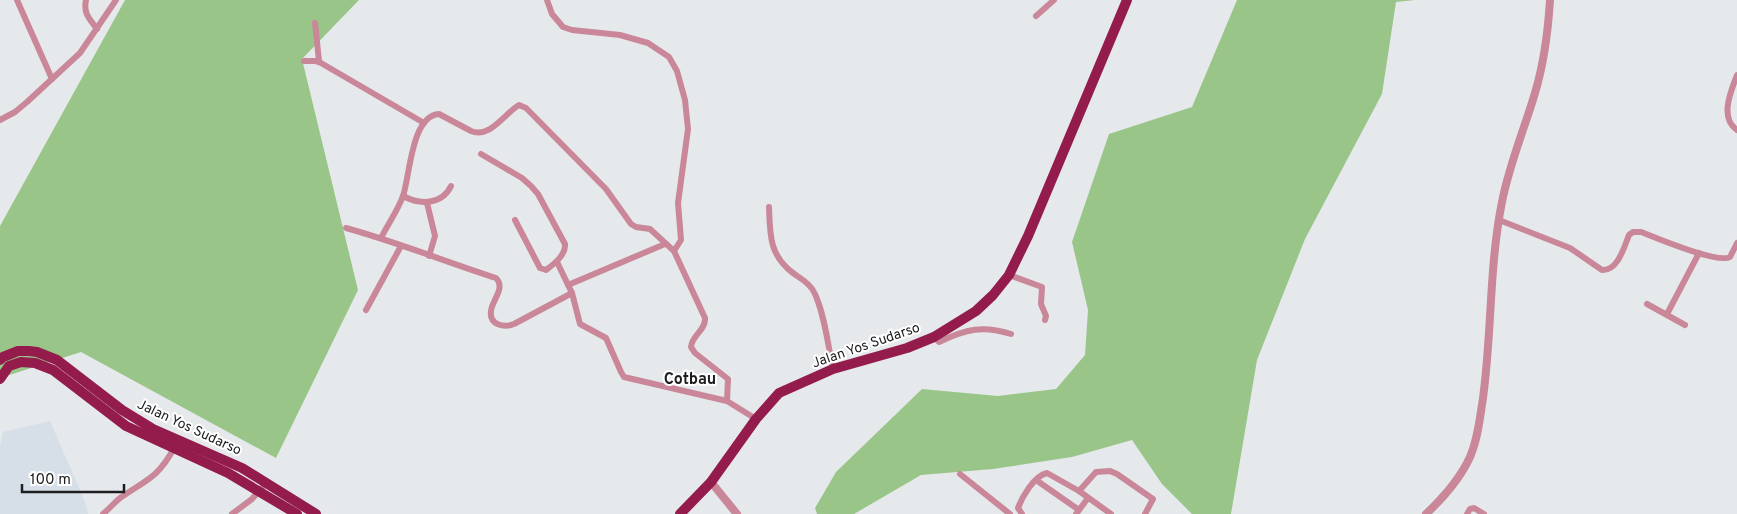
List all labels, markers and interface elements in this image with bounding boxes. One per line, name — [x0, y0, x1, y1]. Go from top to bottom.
street label: Jalan Yos Sudarso — [810, 319, 922, 372]
district label: Cotbau — [664, 370, 716, 390]
street label: Jalan Yos Sudarso — [134, 396, 244, 460]
scale bar — [22, 462, 125, 494]
text: 100 m — [30, 471, 71, 490]

